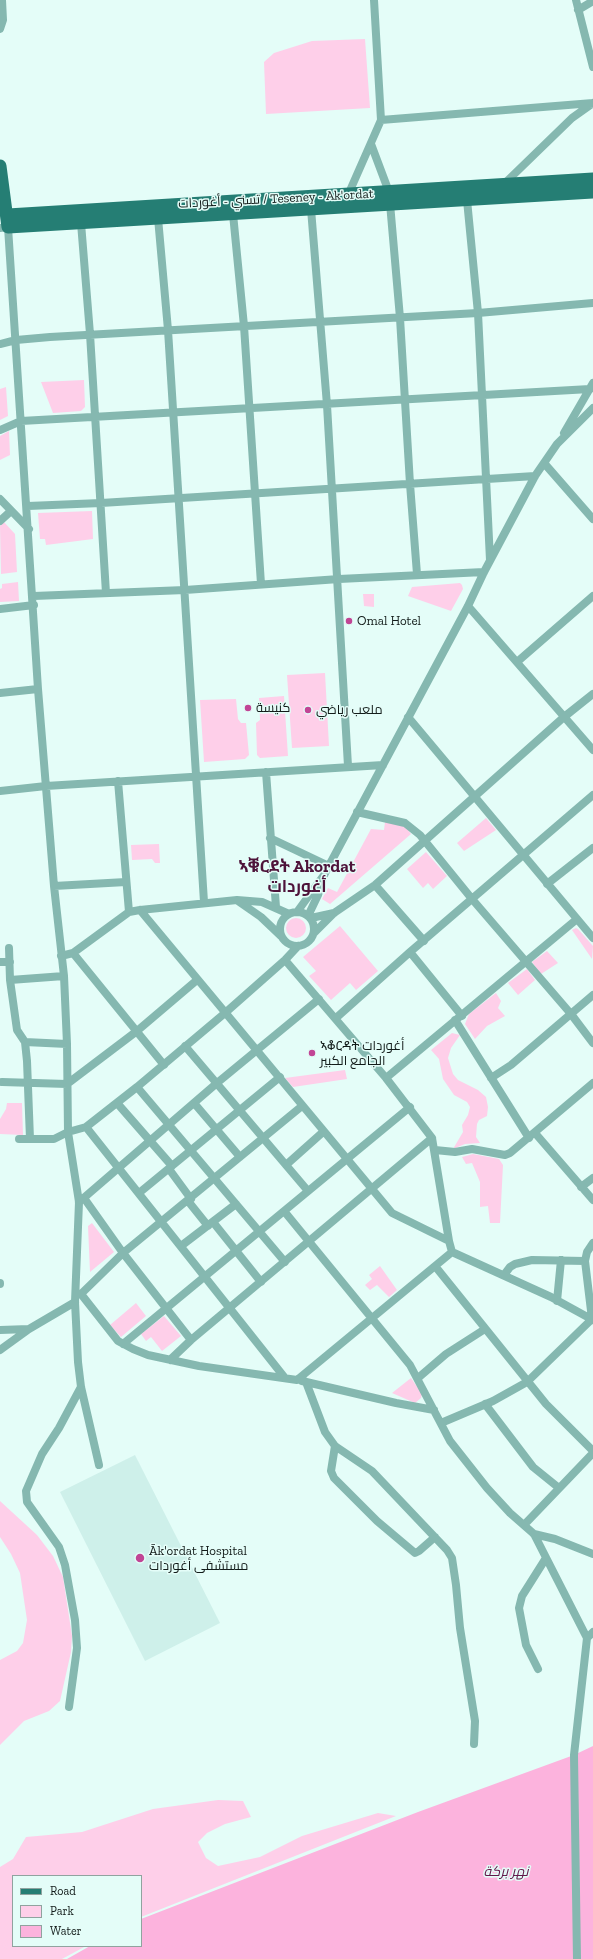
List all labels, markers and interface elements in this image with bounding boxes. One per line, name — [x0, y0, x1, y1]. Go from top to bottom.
street label: تسني - أغوردات / Teseney - Ak'ordat — [178, 186, 374, 212]
place label: Omal Hotel — [357, 613, 421, 629]
marker: Omal Hotel — [344, 616, 354, 626]
place label: كنيسة — [256, 700, 290, 716]
place label: ملعب رياضي — [316, 702, 383, 718]
marker: كنيسة — [243, 703, 253, 713]
marker: ملعب رياضي — [303, 705, 313, 715]
district label: ኣቑርደት Akordat أغوردات — [238, 857, 356, 897]
place label: ኣቆርዳት أغوردات الجامع الكبير — [320, 1038, 404, 1069]
marker: ኣቆርዳት أغوردات الجامع الكبير — [307, 1048, 317, 1058]
place label: Āk'ordat Hospital مستشفى أغوردات — [149, 1543, 248, 1574]
marker: Āk'ordat Hospital مستشفى أغوردات — [134, 1552, 146, 1564]
water label: نهر بركة — [483, 1864, 529, 1880]
legend — [12, 1875, 142, 1947]
text: Road — [50, 1884, 76, 1898]
text: Park — [50, 1904, 74, 1918]
text: Water — [50, 1924, 82, 1938]

